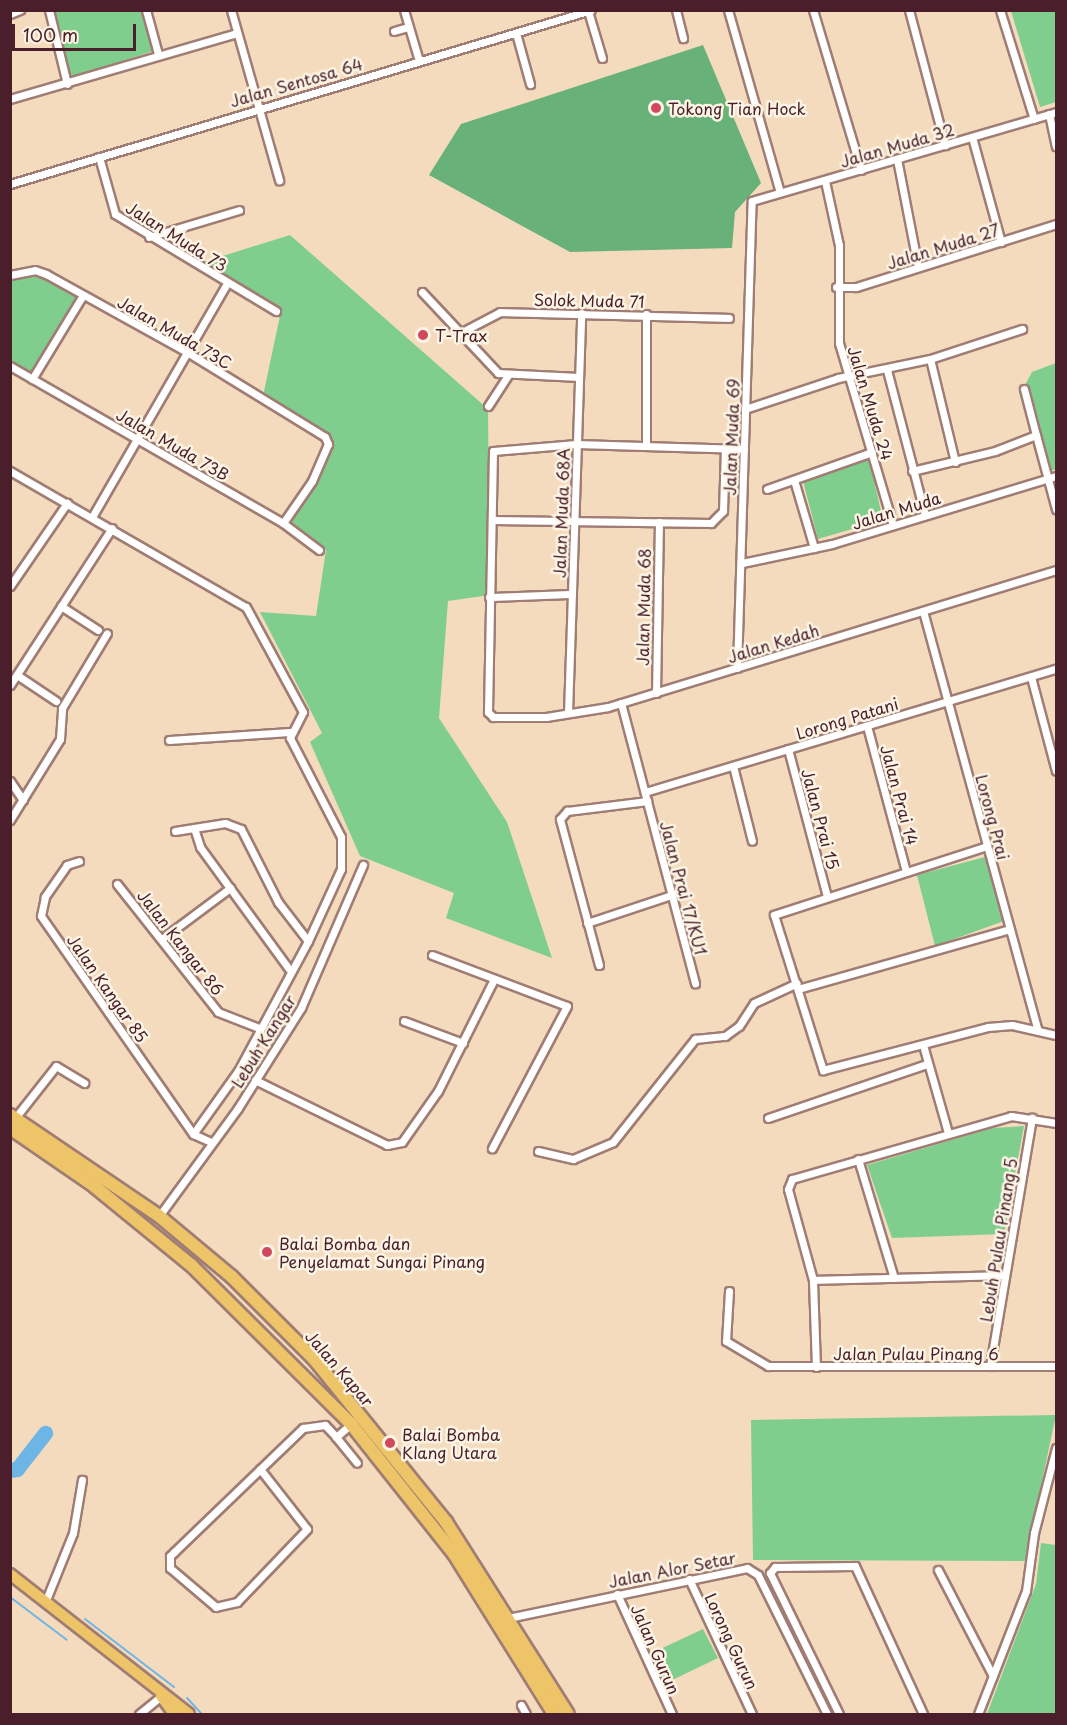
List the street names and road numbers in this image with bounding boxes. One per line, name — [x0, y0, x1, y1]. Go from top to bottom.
street label: Jalan Sentosa 64 — [227, 54, 365, 110]
street label: Jalan Muda 32 — [837, 119, 957, 171]
street label: Jalan Muda 73 — [123, 197, 231, 275]
street label: Jalan Muda 27 — [884, 220, 1002, 272]
street label: Solok Muda 71 — [533, 289, 645, 311]
street label: Jalan Muda 73C — [115, 292, 235, 372]
street label: Jalan Muda 24 — [845, 344, 897, 462]
street label: Jalan Muda 69 — [719, 378, 743, 496]
street label: Jalan Muda 73B — [113, 404, 233, 484]
street label: Jalan Muda 68A — [549, 448, 573, 578]
street label: Jalan Muda — [849, 487, 943, 533]
street label: Jalan Muda 68 — [632, 548, 654, 666]
street label: Jalan Kedah — [724, 620, 822, 666]
street label: Lorong Patani — [794, 693, 900, 743]
street label: Jalan Prai 14 — [877, 743, 923, 847]
street label: Jalan Prai 15 — [799, 767, 843, 871]
street label: Lorong Prai — [972, 772, 1014, 862]
street label: Jalan Prai 17/KU1 — [657, 819, 711, 957]
street label: Jalan Kangar 86 — [133, 885, 229, 999]
street label: Jalan Kangar 85 — [63, 929, 153, 1047]
street label: Lebuh Kangar — [227, 991, 299, 1091]
street label: Lebuh Pulau Pinang 5 — [976, 1156, 1020, 1324]
street label: Jalan Kapar — [302, 1326, 378, 1410]
street label: Jalan Pulau Pinang 6 — [833, 1343, 999, 1363]
street label: Jalan Alor Setar — [606, 1547, 738, 1591]
street label: Lorong Gurun — [701, 1590, 763, 1692]
street label: Jalan Gurun — [628, 1601, 684, 1697]

